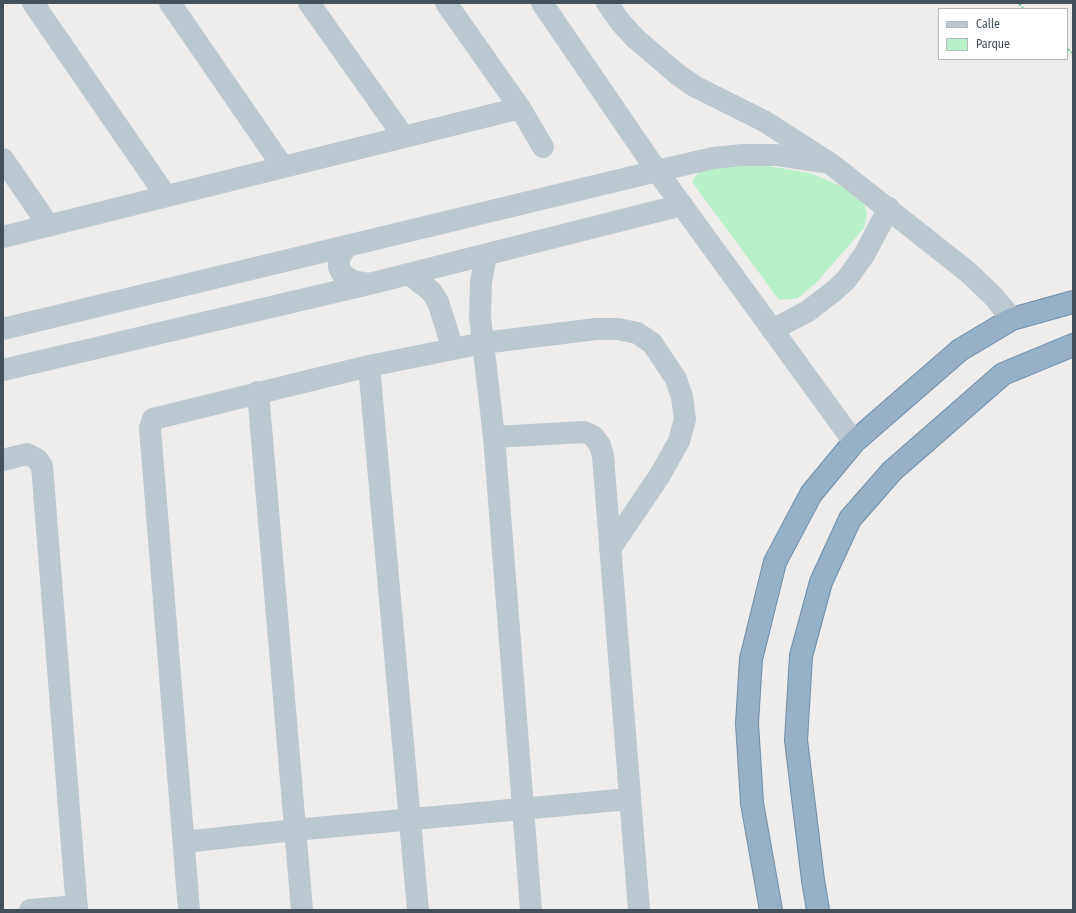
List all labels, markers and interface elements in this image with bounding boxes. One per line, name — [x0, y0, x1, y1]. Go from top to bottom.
legend — [938, 8, 1068, 60]
text: Calle — [976, 17, 1000, 31]
text: Parque — [976, 37, 1010, 51]

